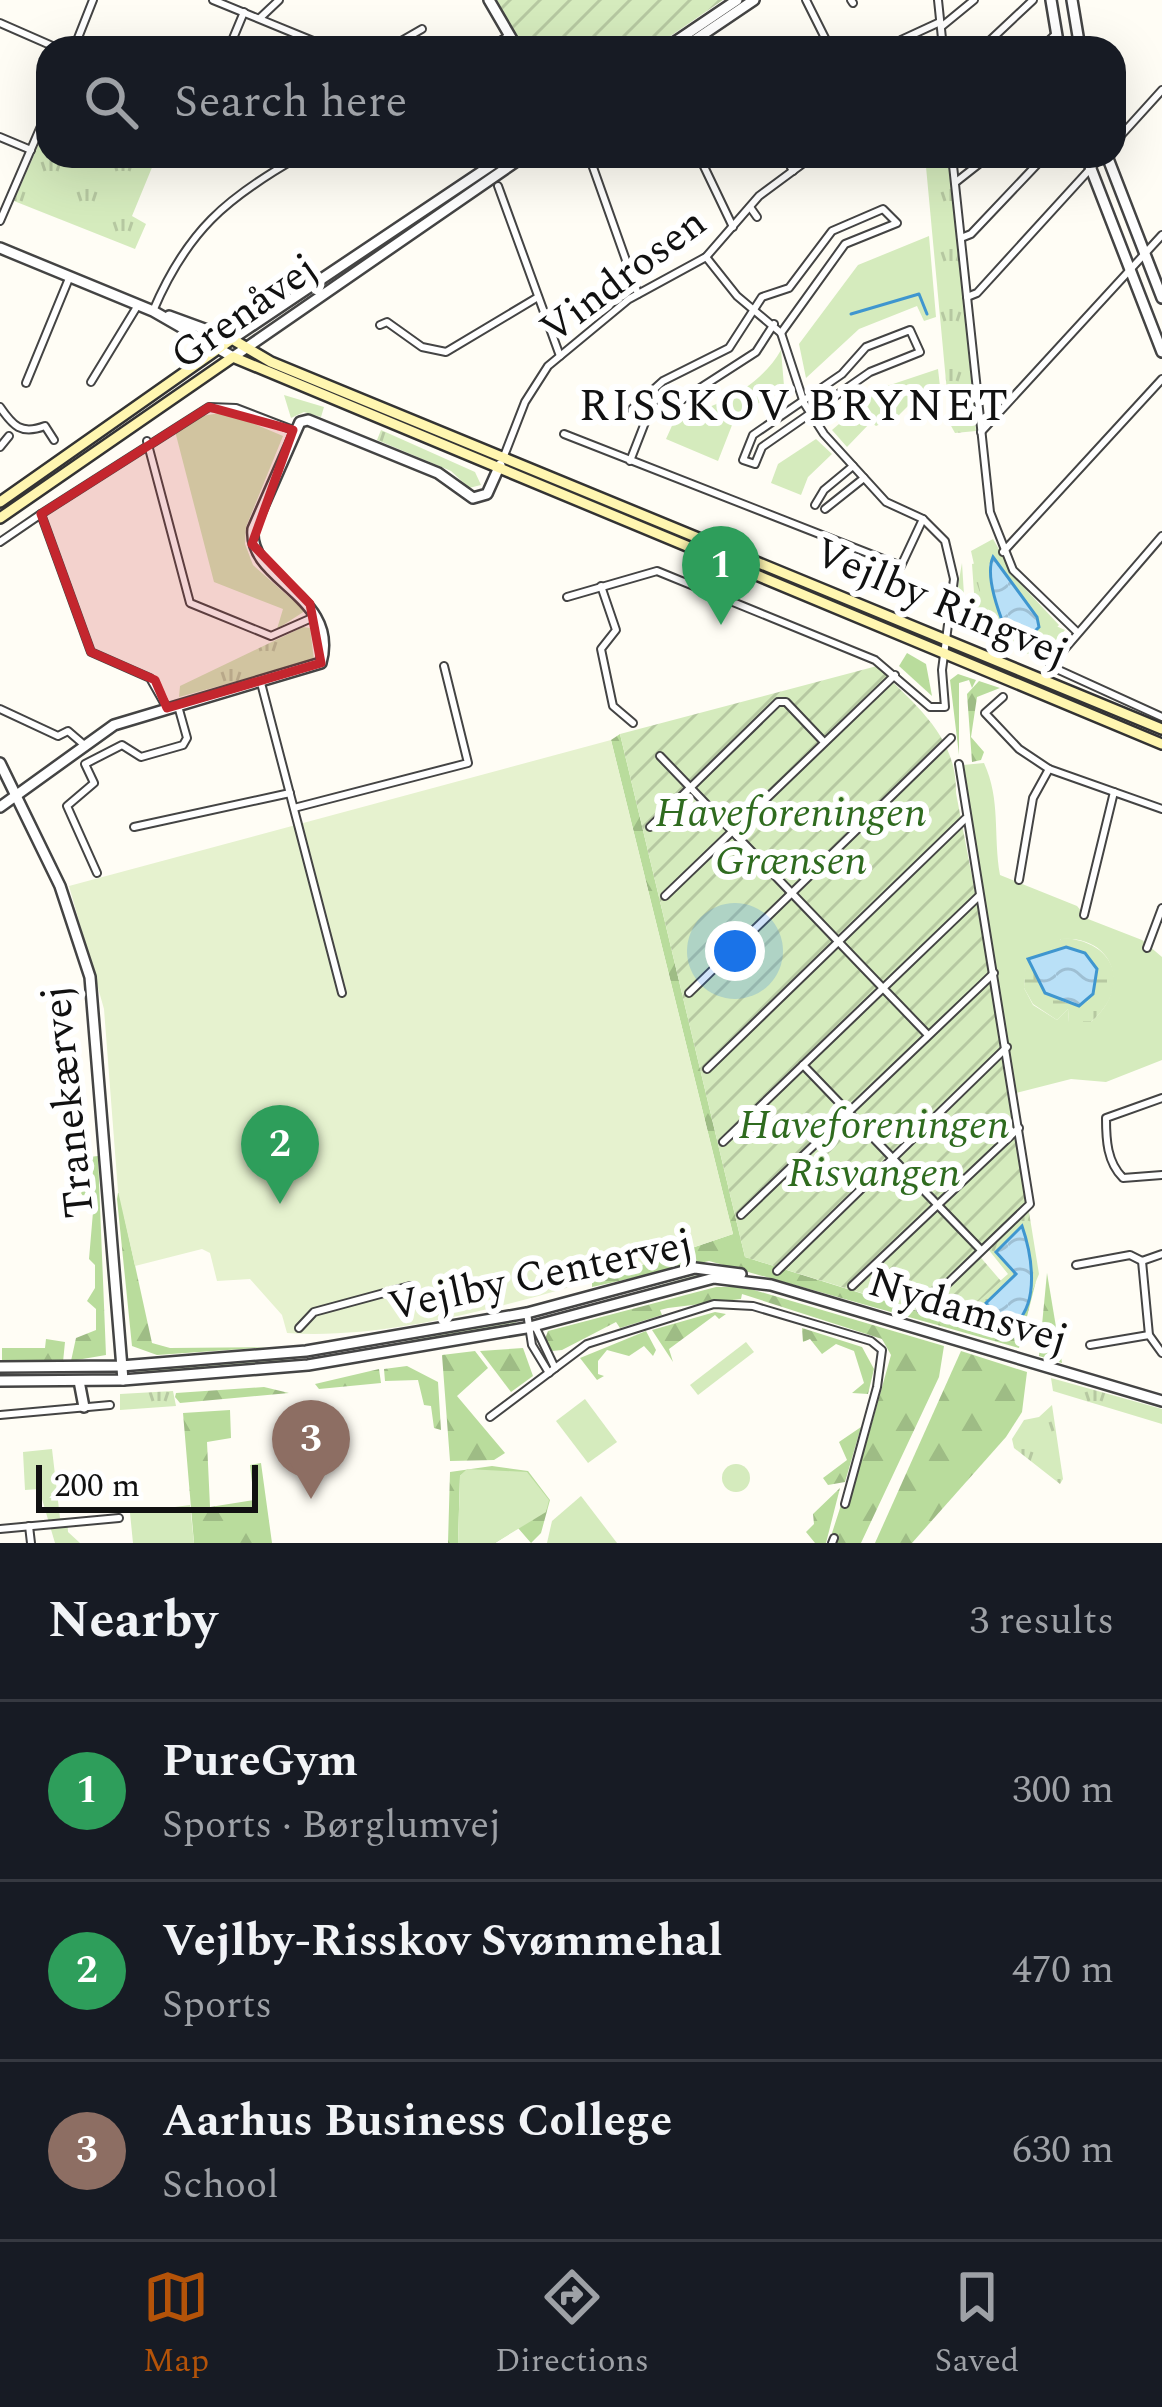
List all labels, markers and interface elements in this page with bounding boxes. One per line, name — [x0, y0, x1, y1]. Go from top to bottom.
search box — [36, 36, 1126, 168]
text: Search here — [174, 68, 407, 137]
icon: search — [78, 69, 144, 135]
street label: Vindrosen — [527, 192, 720, 360]
street label: Grenåvej — [158, 238, 331, 386]
district label: RISSKOV BRYNET — [579, 372, 1011, 441]
street label: Vejlby Ringvej — [804, 521, 1078, 685]
pin: 1 — [682, 526, 760, 625]
park label: Haveforeningen Grænsen — [656, 782, 926, 893]
your location — [705, 921, 765, 981]
street label: Tranekærvej — [25, 982, 112, 1221]
park label: Haveforeningen Risvangen — [739, 1094, 1009, 1205]
pin: 2 — [241, 1105, 319, 1204]
street label: Vejlby Centervej — [382, 1212, 699, 1338]
street label: Nydamsvej — [861, 1251, 1076, 1372]
pin: 3 — [272, 1400, 350, 1499]
scale bar — [36, 1459, 258, 1512]
text: 200 m — [54, 1461, 140, 1511]
text: Nearby — [48, 1582, 217, 1660]
text: 3 results — [970, 1592, 1114, 1651]
text: PureGym — [162, 1727, 358, 1796]
text: 1 — [76, 1761, 98, 1820]
text: 300 m — [1012, 1761, 1114, 1820]
text: Sports · Børglumvej — [162, 1796, 501, 1855]
text: Vejlby-Risskov Svømmehal — [162, 1907, 723, 1976]
text: 2 — [76, 1941, 98, 2000]
text: 470 m — [1012, 1941, 1114, 2000]
text: Sports — [162, 1976, 272, 2035]
text: Aarhus Business College — [162, 2087, 672, 2156]
text: 3 — [76, 2121, 98, 2180]
text: 630 m — [1012, 2121, 1114, 2180]
text: School — [162, 2156, 279, 2215]
tab: Map — [143, 2264, 209, 2386]
tab: Directions — [495, 2264, 649, 2386]
tab: Saved — [935, 2264, 1019, 2386]

